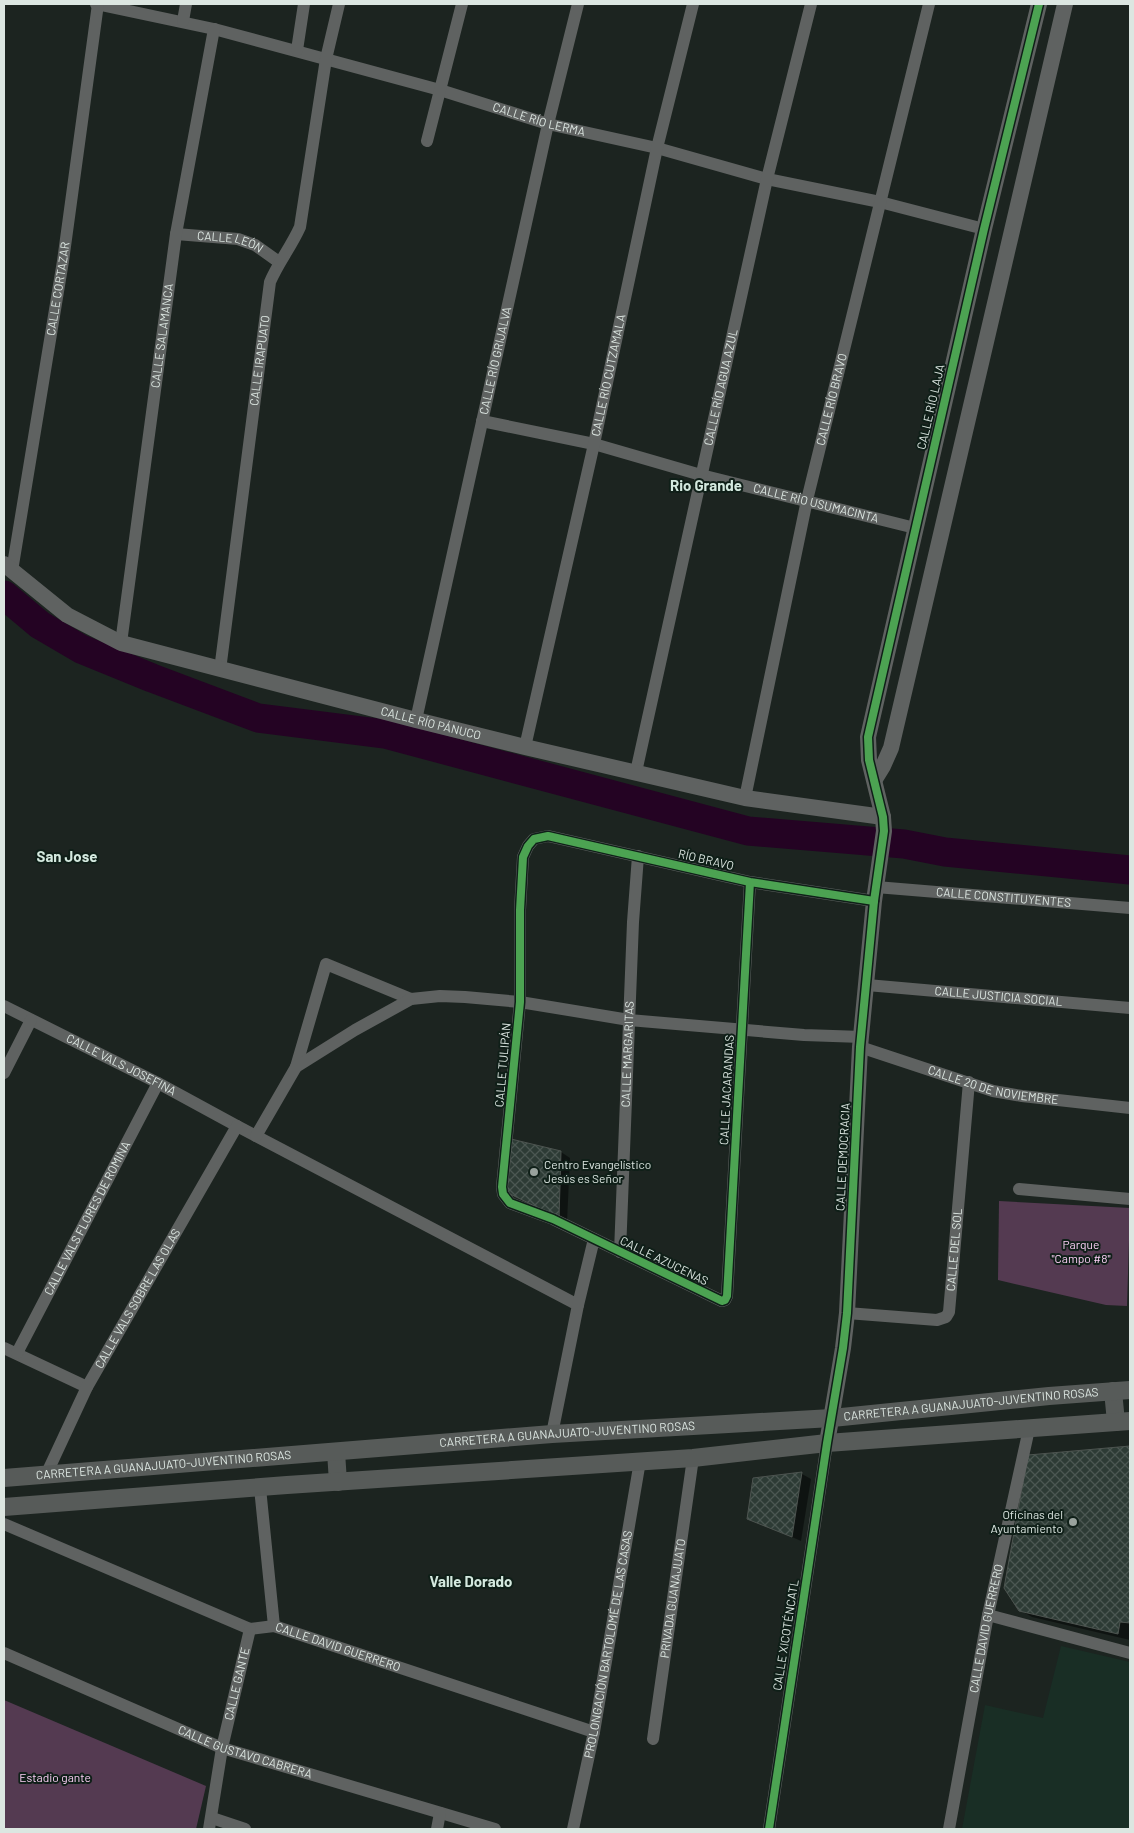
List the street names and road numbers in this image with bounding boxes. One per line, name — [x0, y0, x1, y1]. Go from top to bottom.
street label: CALLE RÍO LERMA — [491, 99, 587, 138]
street label: CALLE LEÓN — [197, 228, 267, 255]
street label: CALLE CORTAZAR — [43, 241, 72, 337]
street label: CALLE SALAMANCA — [147, 282, 175, 389]
street label: CALLE RÍO GRIJALVA — [476, 305, 513, 416]
street label: CALLE RÍO CUTZAMALA — [588, 313, 627, 437]
street label: CALLE IRAPUATO — [246, 314, 272, 407]
street label: CALLE RÍO AGUA AZUL — [700, 327, 740, 447]
street label: CALLE RÍO BRAVO — [813, 352, 849, 447]
street label: CALLE RÍO LAJA — [913, 363, 947, 451]
street label: CALLE RÍO USUMACINTA — [752, 480, 880, 525]
street label: CALLE RÍO PÁNUCO — [379, 703, 483, 742]
street label: RÍO BRAVO — [677, 846, 735, 872]
street label: CALLE CONSTITUYENTES — [936, 884, 1072, 909]
street label: CALLE JUSTICIA SOCIAL — [934, 983, 1063, 1008]
street label: CALLE MARGARITAS — [618, 1001, 636, 1108]
street label: CALLE TULIPÁN — [491, 1022, 513, 1108]
street label: CALLE VALS JOSEFINA — [64, 1030, 179, 1098]
street label: CALLE JACARANDAS — [716, 1034, 736, 1145]
street label: CALLE 20 DE NOVIEMBRE — [926, 1062, 1059, 1106]
street label: CALLE DEMOCRACIA — [832, 1102, 852, 1211]
street label: CALLE VALS FLORES DE ROMINA — [41, 1139, 132, 1297]
street label: CALLE DEL SOL — [943, 1208, 964, 1292]
street label: CALLE VALS SOBRE LAS OLAS — [91, 1226, 183, 1370]
street label: CALLE AZUCENAS — [618, 1233, 711, 1287]
street label: CARRETERA A GUANAJUATO-JUVENTINO ROSAS — [843, 1384, 1099, 1423]
street label: CARRETERA A GUANAJUATO-JUVENTINO ROSAS — [439, 1418, 695, 1449]
street label: CARRETERA A GUANAJUATO-JUVENTINO ROSAS — [35, 1447, 292, 1481]
street label: PROLONGACIÓN BARTOLOMÉ DE LAS CASAS — [581, 1529, 634, 1759]
street label: PRIVADA GUANAJUATO — [657, 1538, 687, 1659]
street label: CALLE DAVID GUERRERO — [966, 1563, 1005, 1694]
street label: CALLE XICOTÉNCATL — [769, 1578, 801, 1691]
street label: CALLE DAVID GUERRERO — [274, 1619, 403, 1673]
street label: CALLE GANTE — [221, 1646, 252, 1722]
street label: CALLE GUSTAVO CABRERA — [176, 1722, 314, 1780]

